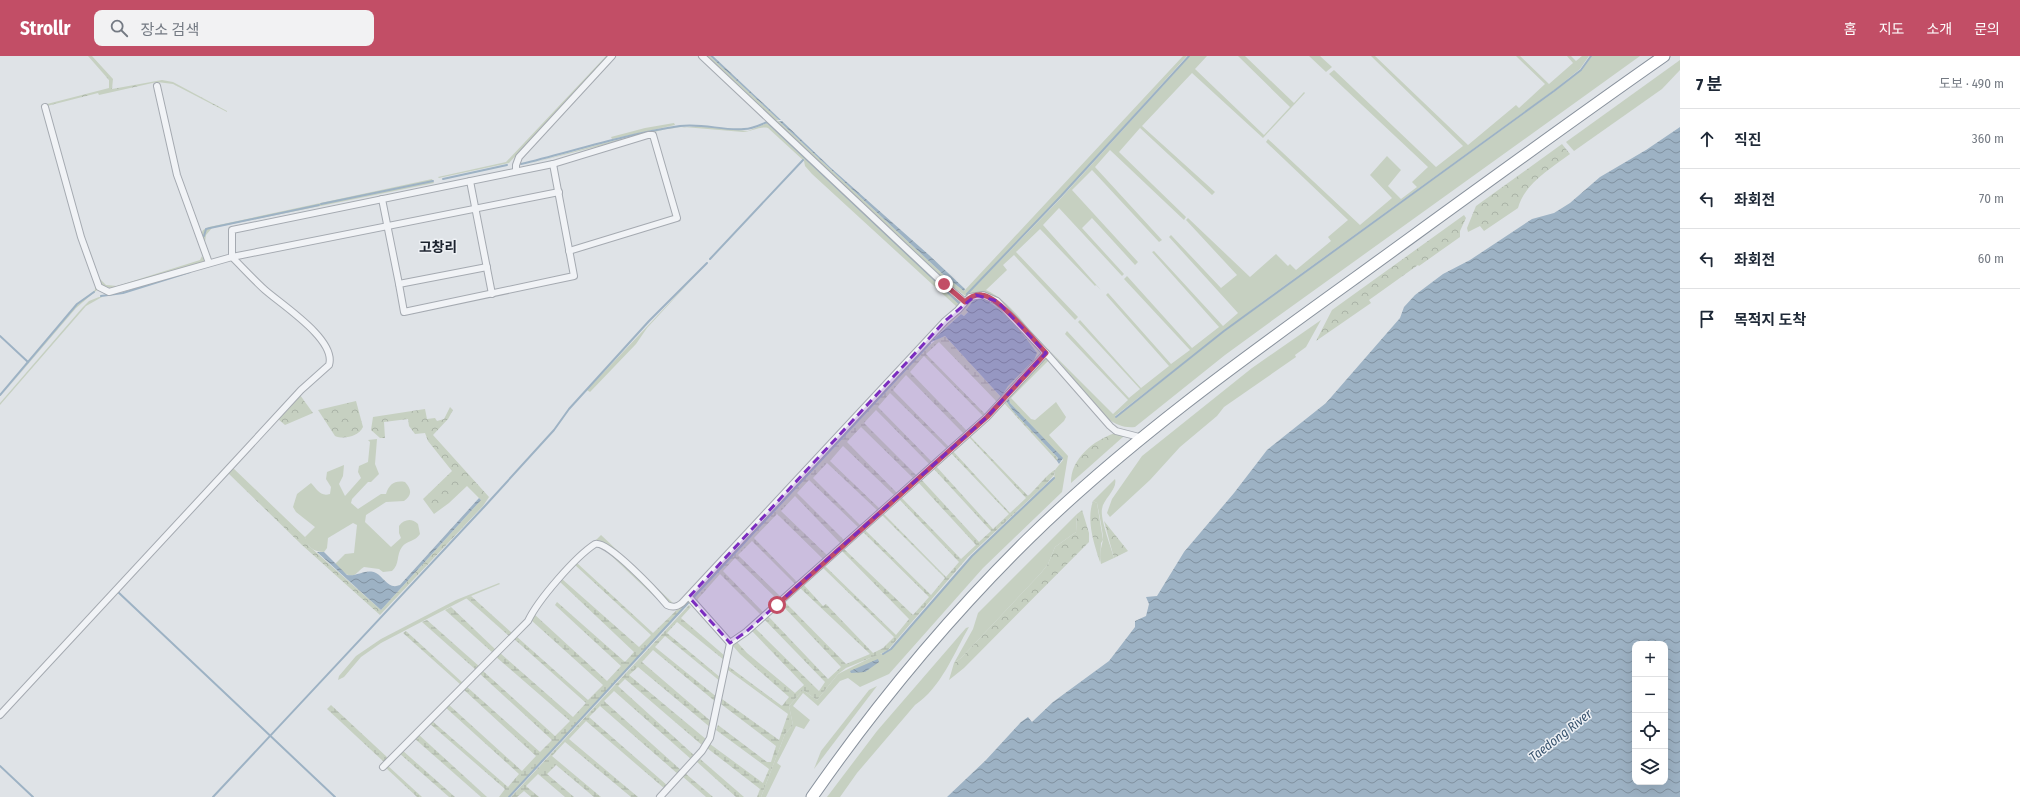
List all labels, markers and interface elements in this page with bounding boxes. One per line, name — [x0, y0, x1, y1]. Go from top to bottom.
search box — [94, 10, 374, 46]
text: Strollr — [20, 17, 70, 40]
icon: search — [108, 17, 130, 39]
text: 장소 검색 — [140, 21, 199, 39]
text: 홈 — [1844, 21, 1857, 38]
text: 지도 — [1879, 21, 1904, 38]
text: 소개 — [1926, 21, 1952, 38]
text: 문의 — [1974, 21, 2000, 38]
text: 7 분 — [1696, 74, 1722, 95]
text: 도보 · 490 m — [1939, 76, 2004, 91]
icon: ahead — [1696, 128, 1718, 150]
text: 직진 — [1734, 131, 1762, 149]
text: 360 m — [1972, 131, 2004, 146]
icon: left — [1696, 188, 1718, 210]
text: 좌회전 — [1734, 191, 1775, 209]
text: 70 m — [1979, 191, 2004, 206]
district label: 고창리 — [419, 239, 457, 256]
icon: left — [1696, 248, 1718, 270]
text: 좌회전 — [1734, 251, 1775, 269]
text: 60 m — [1978, 251, 2004, 266]
route end — [935, 275, 953, 293]
icon: arrive — [1696, 308, 1718, 330]
text: 목적지 도착 — [1734, 311, 1806, 329]
route start — [768, 596, 786, 614]
map controls — [1632, 641, 1668, 785]
button: + — [1632, 641, 1668, 677]
button: − — [1632, 677, 1668, 713]
water label: Taedong River — [1526, 706, 1595, 764]
button: locate — [1632, 713, 1668, 749]
button: layers — [1632, 749, 1668, 785]

